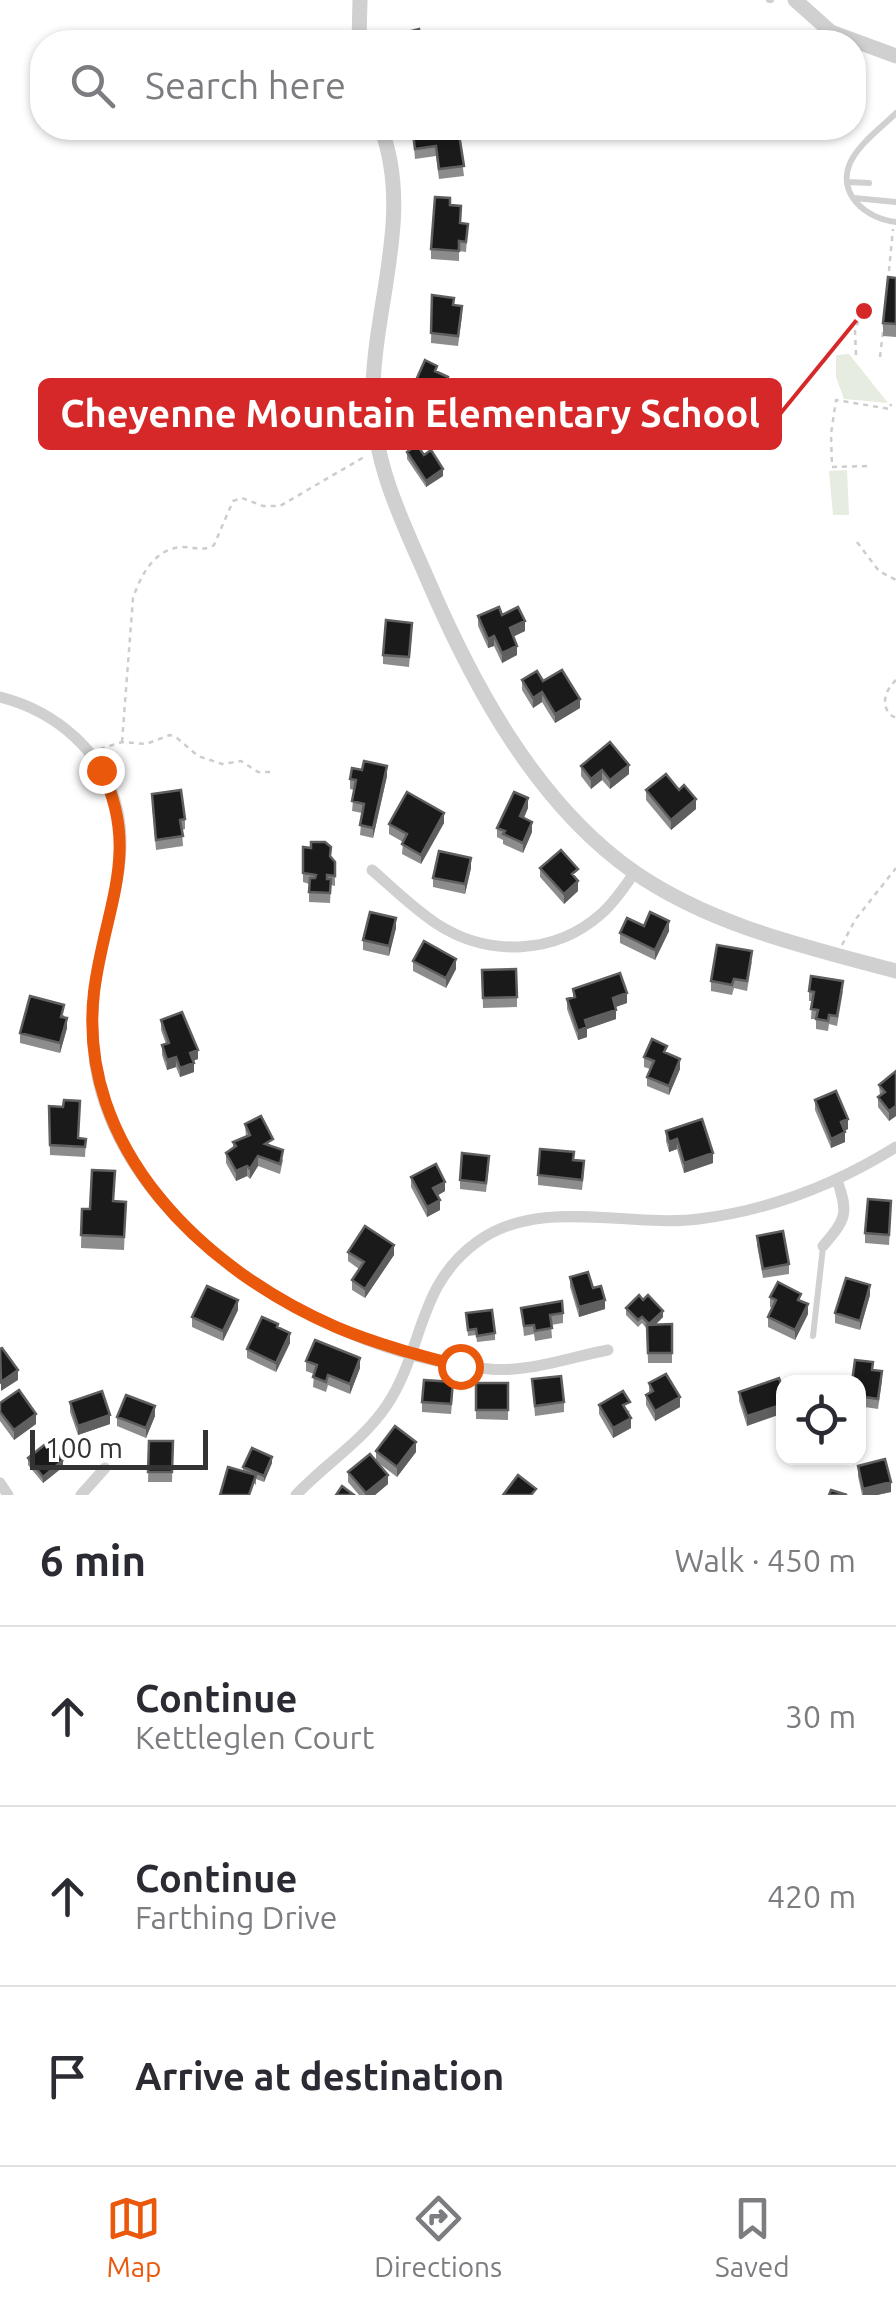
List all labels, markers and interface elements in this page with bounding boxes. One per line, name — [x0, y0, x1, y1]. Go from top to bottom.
search box — [30, 30, 866, 140]
icon: search — [65, 58, 120, 113]
text: Search here — [145, 64, 346, 106]
callout: Cheyenne Mountain Elementary School — [40, 380, 780, 448]
text: Cheyenne Mountain Elementary School — [60, 392, 760, 434]
route end — [79, 748, 125, 794]
route start — [438, 1344, 484, 1390]
map controls — [776, 1375, 866, 1465]
button: locate — [776, 1375, 866, 1465]
scale bar — [30, 1425, 208, 1470]
text: 100 m — [45, 1432, 123, 1463]
text: 6 min — [40, 1537, 146, 1584]
text: Walk · 450 m — [674, 1542, 856, 1578]
text: Continue — [135, 1677, 297, 1719]
icon: ahead — [40, 1689, 95, 1744]
text: 30 m — [785, 1698, 856, 1734]
text: Kettleglen Court — [135, 1719, 374, 1755]
text: Continue — [135, 1857, 297, 1899]
icon: ahead — [40, 1869, 95, 1924]
text: 420 m — [767, 1878, 856, 1914]
text: Farthing Drive — [135, 1899, 337, 1935]
icon: arrive — [40, 2049, 95, 2104]
text: Arrive at destination — [135, 2055, 504, 2097]
tab: Map — [106, 2191, 162, 2282]
tab: Directions — [374, 2191, 502, 2282]
tab: Saved — [715, 2191, 790, 2282]

